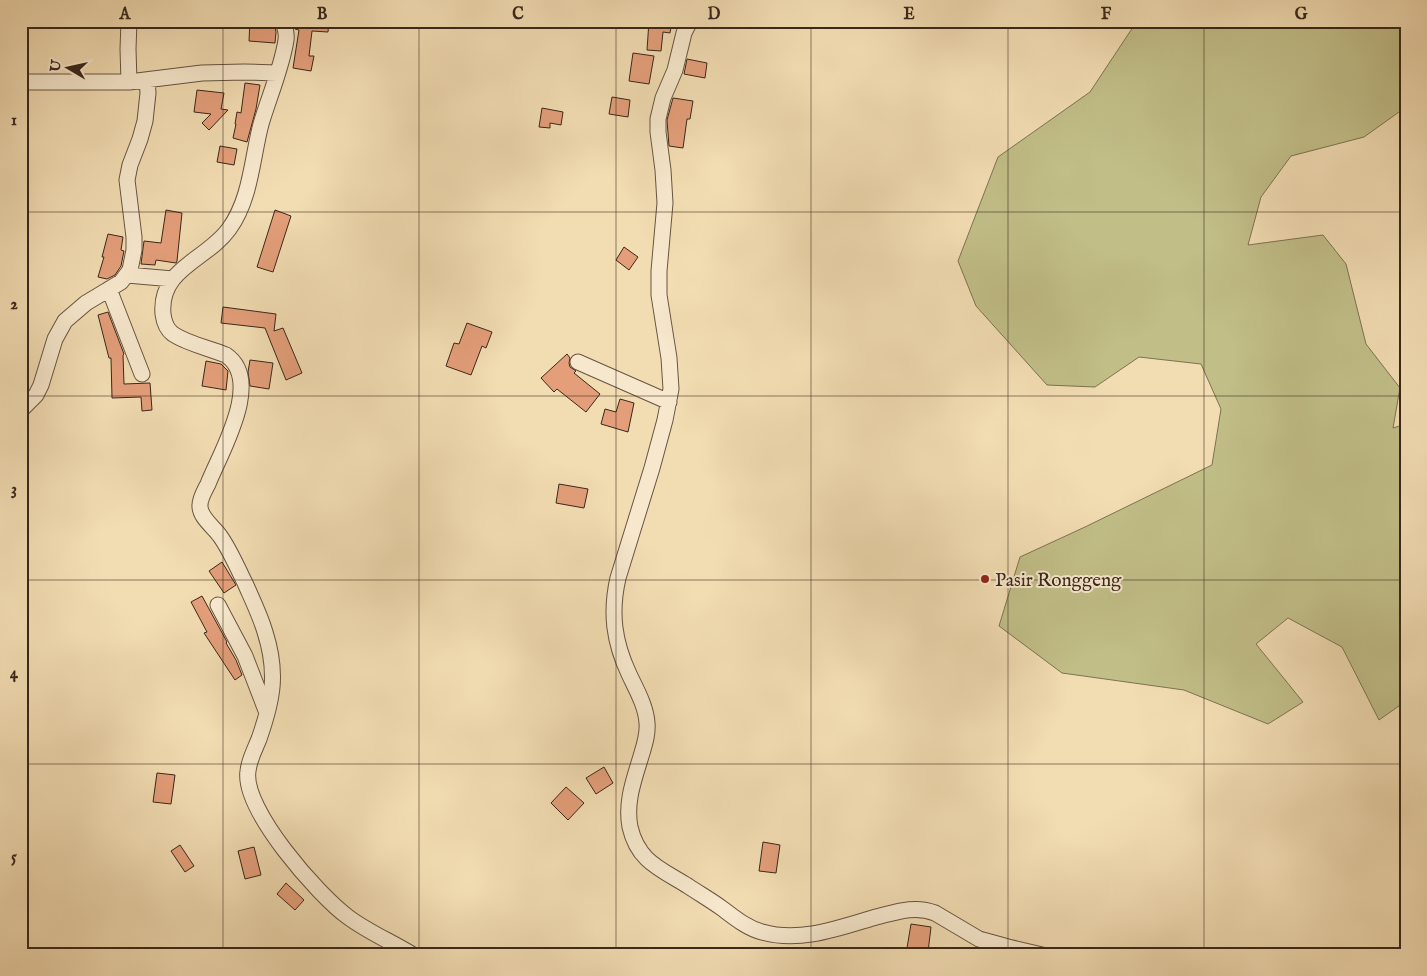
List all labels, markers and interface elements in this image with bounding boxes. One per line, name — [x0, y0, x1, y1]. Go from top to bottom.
text: A — [119, 5, 132, 25]
text: B — [317, 5, 328, 25]
text: C — [512, 5, 524, 25]
text: D — [708, 5, 721, 25]
text: E — [903, 5, 915, 25]
text: F — [1101, 5, 1112, 25]
text: G — [1295, 5, 1308, 25]
north arrow — [42, 42, 92, 92]
text: U — [46, 58, 66, 74]
text: 1 — [11, 111, 17, 131]
text: 2 — [10, 295, 18, 315]
text: 3 — [11, 480, 17, 500]
place label: Pasir Ronggeng — [995, 569, 1122, 593]
marker: Pasir Ronggeng — [979, 573, 991, 585]
text: 4 — [10, 664, 19, 684]
text: 5 — [11, 848, 17, 868]

